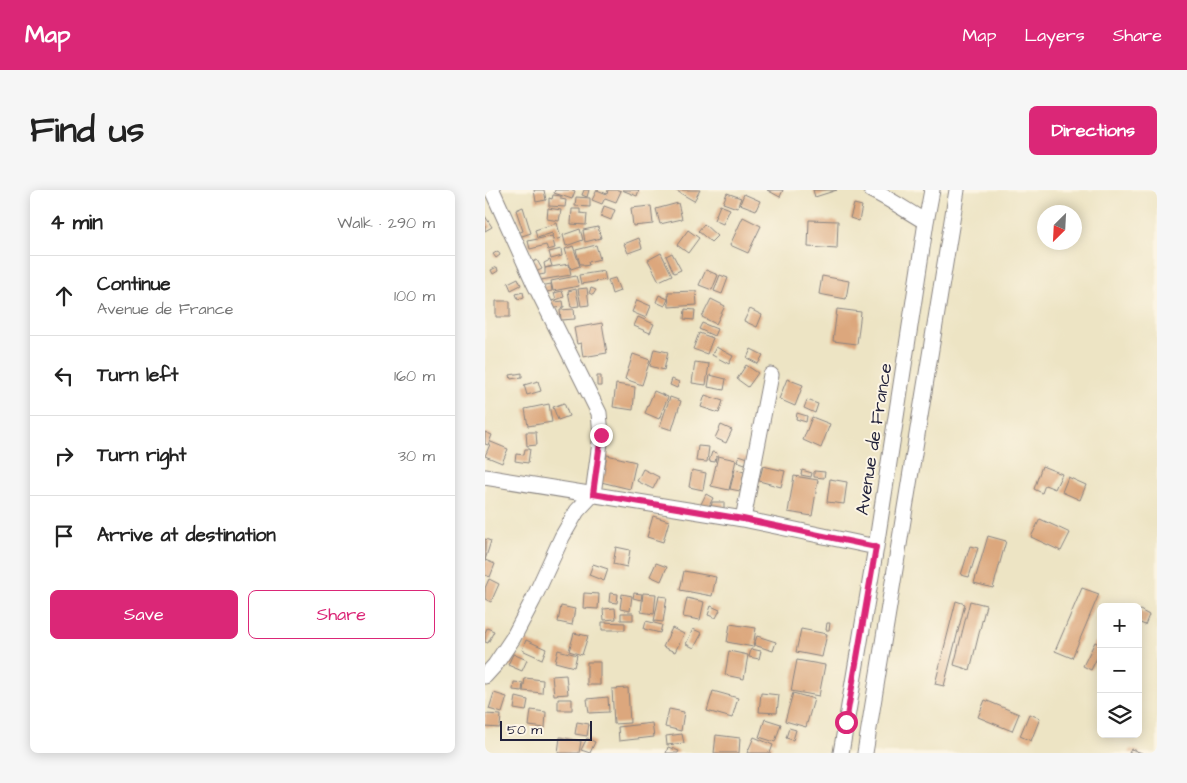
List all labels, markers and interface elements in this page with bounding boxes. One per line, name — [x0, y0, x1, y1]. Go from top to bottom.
text: Map — [25, 18, 70, 52]
text: Map — [962, 23, 996, 48]
text: Layers — [1024, 23, 1085, 48]
text: Share — [1113, 23, 1162, 48]
text: Find us — [30, 106, 144, 155]
button: Directions — [1029, 106, 1157, 155]
north arrow — [1037, 205, 1082, 250]
text: 4 min — [50, 208, 103, 237]
text: Walk · 290 m — [337, 212, 435, 234]
text: Continue — [97, 271, 171, 298]
icon: ahead — [50, 282, 78, 310]
text: 100 m — [394, 285, 435, 307]
text: Avenue de France — [97, 298, 233, 320]
street label: Avenue de France — [850, 361, 898, 517]
icon: left — [50, 362, 78, 390]
text: Turn left — [97, 362, 178, 389]
text: 160 m — [394, 365, 435, 387]
route end — [590, 424, 613, 447]
icon: right — [50, 442, 78, 470]
text: Turn right — [97, 442, 186, 469]
text: 30 m — [398, 445, 435, 467]
icon: arrive — [50, 522, 78, 550]
text: Arrive at destination — [97, 522, 276, 549]
button: Save — [50, 590, 238, 639]
button: Share — [248, 590, 435, 639]
map controls — [1097, 603, 1142, 738]
button: + — [1097, 603, 1142, 648]
button: − — [1097, 648, 1142, 693]
button: layers — [1097, 693, 1142, 738]
route start — [835, 711, 858, 734]
scale bar — [500, 718, 593, 741]
text: 50 m — [507, 720, 542, 740]

